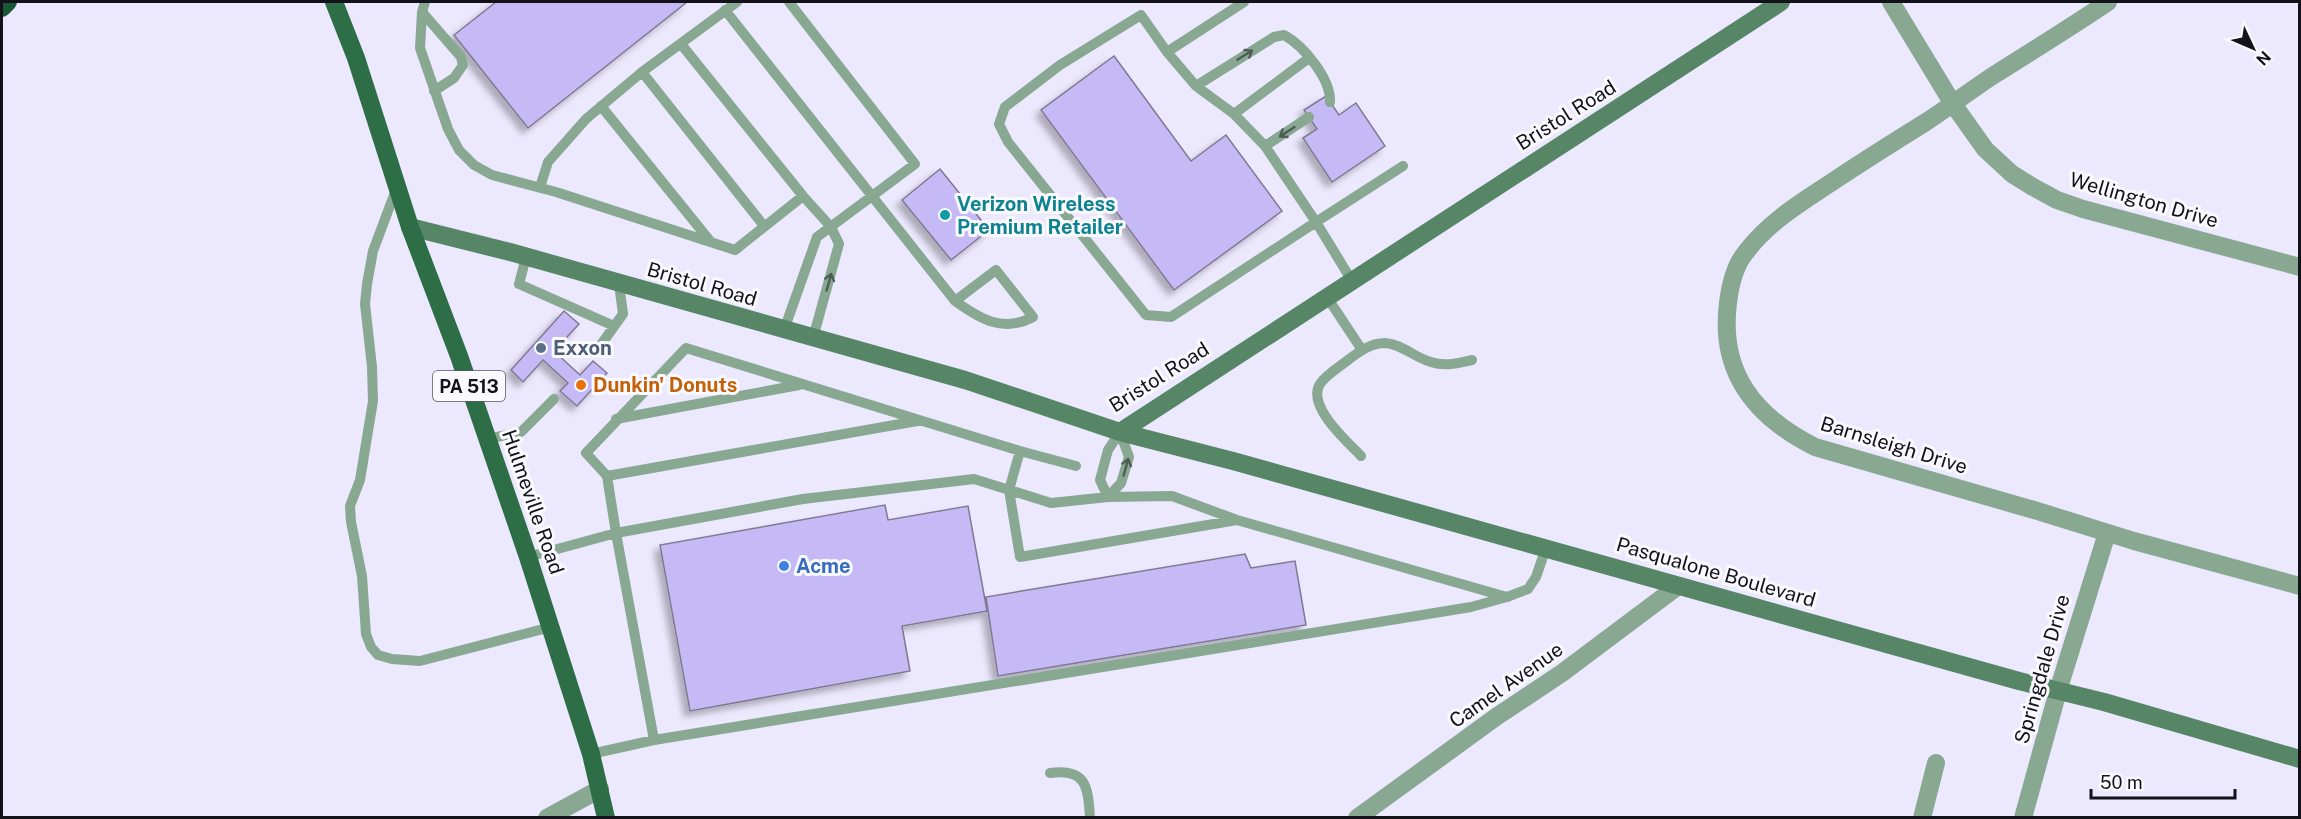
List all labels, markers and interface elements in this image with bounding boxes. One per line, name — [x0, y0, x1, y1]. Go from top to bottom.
north arrow — [2223, 18, 2283, 78]
text: N — [2252, 47, 2275, 69]
one-way arrow — [1236, 48, 1253, 60]
street label: Bristol Road — [1512, 75, 1620, 155]
one-way arrow — [1279, 126, 1296, 138]
street label: Wellington Drive — [2067, 167, 2221, 233]
place label: Verizon Wireless Premium Retailer — [957, 192, 1123, 239]
marker: Verizon Wireless Premium Retailer — [938, 208, 952, 222]
street label: Bristol Road — [644, 257, 760, 311]
one-way arrow — [823, 273, 835, 292]
place label: Exxon — [553, 336, 612, 360]
street label: Bristol Road — [1105, 337, 1213, 417]
marker: Exxon — [534, 341, 548, 355]
road number: PA 513 — [433, 371, 505, 401]
place label: Dunkin' Donuts — [593, 373, 737, 397]
marker: Dunkin' Donuts — [574, 378, 588, 392]
street label: Barnsleigh Drive — [1818, 411, 1970, 479]
street label: Hulmeville Road — [497, 427, 569, 577]
one-way arrow — [1121, 458, 1132, 477]
street label: Pasqualone Boulevard — [1614, 532, 1818, 612]
place label: Acme — [796, 554, 851, 578]
marker: Acme — [777, 559, 791, 573]
street label: Springdale Drive — [2009, 592, 2075, 746]
street label: Camel Avenue — [1445, 637, 1567, 733]
scale bar — [2091, 762, 2235, 800]
text: 50 m — [2100, 772, 2143, 793]

